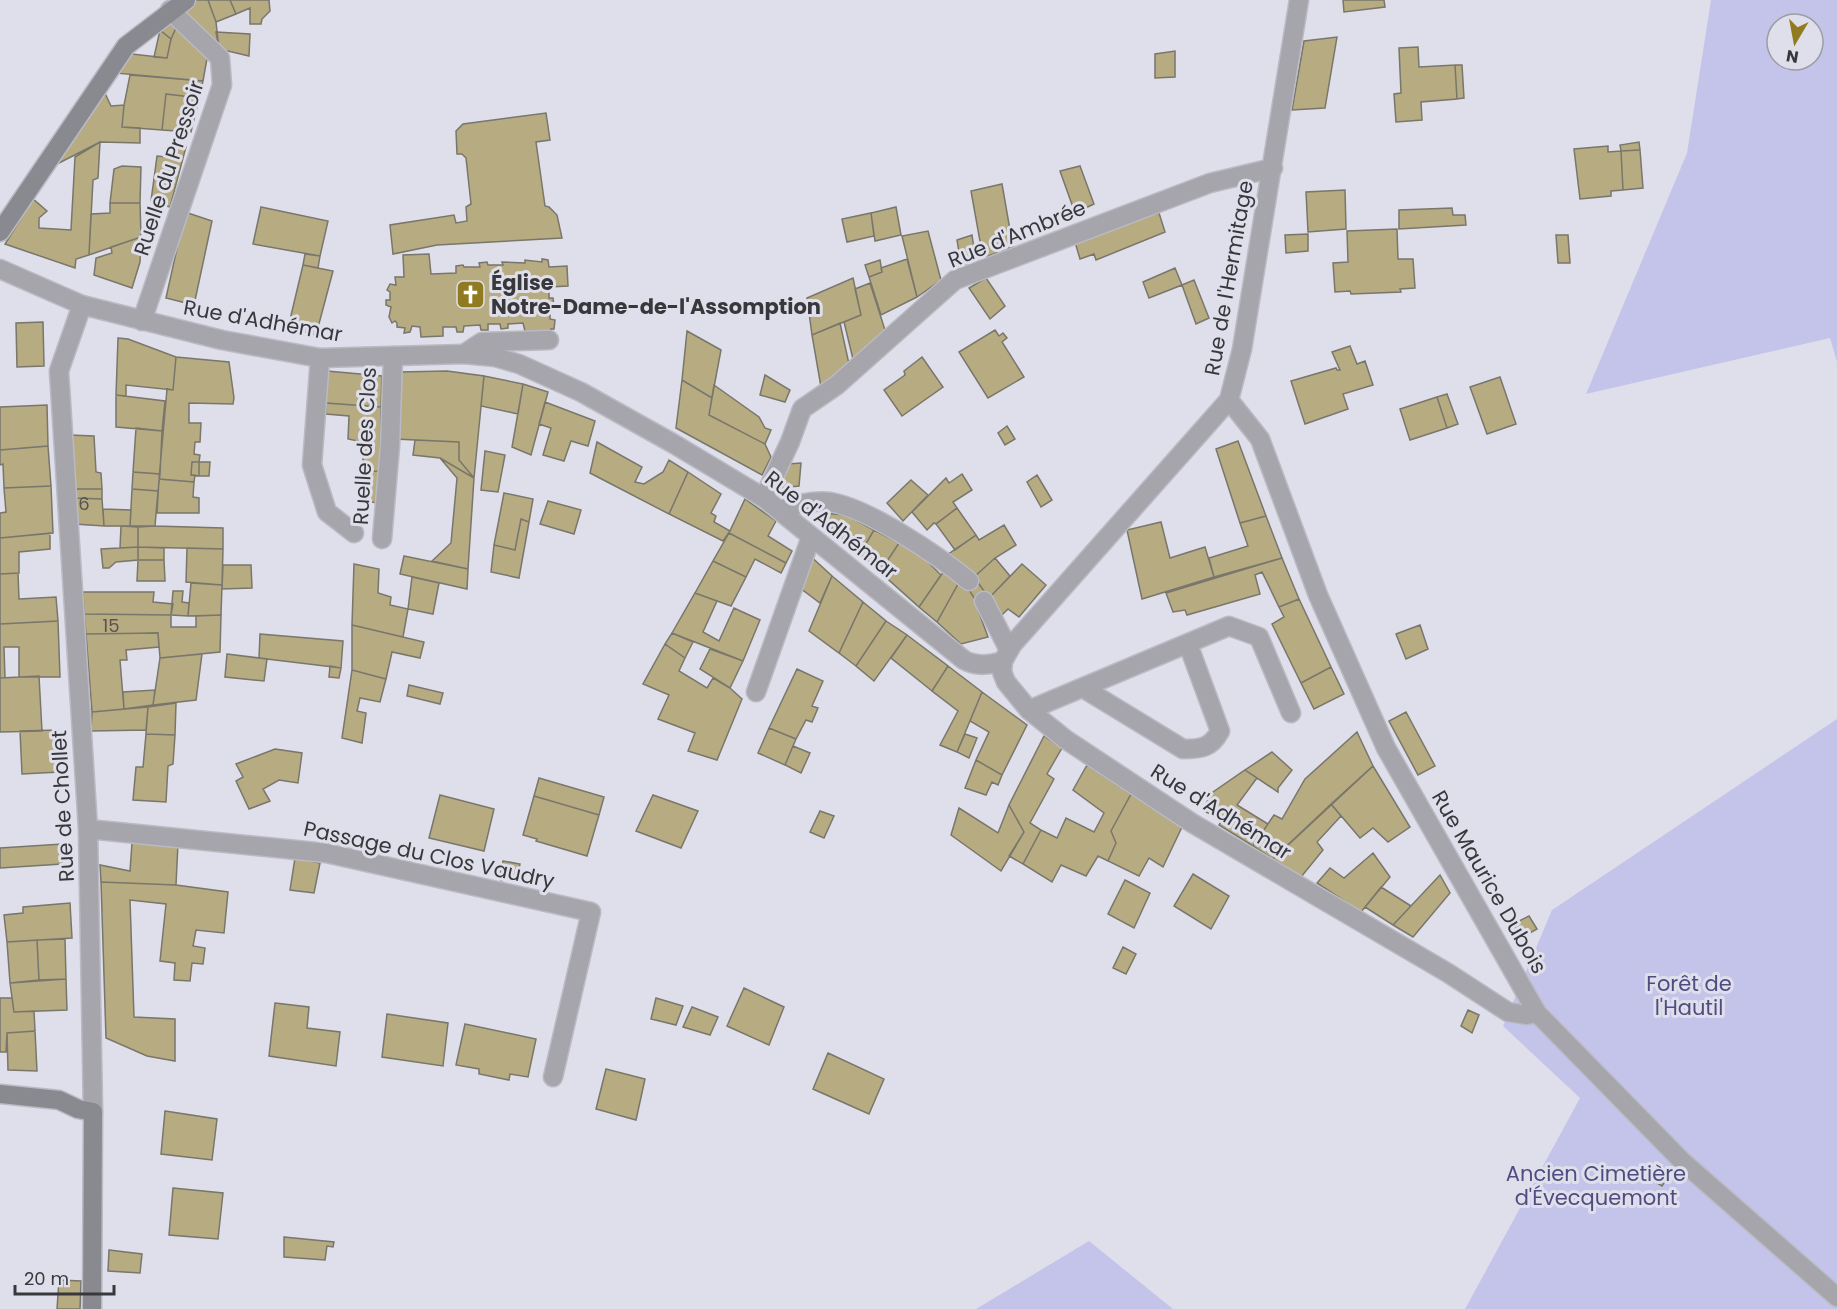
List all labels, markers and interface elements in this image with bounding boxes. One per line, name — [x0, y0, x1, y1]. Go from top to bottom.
north arrow — [1765, 12, 1825, 72]
text: N — [1785, 44, 1800, 69]
street label: Ruelle du Pressoir — [126, 76, 211, 259]
street label: Rue de l'Hermitage — [1197, 178, 1260, 378]
street label: Rue d'Ambrée — [944, 193, 1090, 274]
place label: Église Notre-Dame-de-l'Assomption — [491, 268, 821, 321]
church icon: Église Notre-Dame-de-l'Assomption — [454, 279, 486, 311]
street label: Rue d'Adhémar — [181, 292, 345, 349]
street label: Ruelle des Clos — [346, 366, 383, 526]
street label: Rue d'Adhémar — [759, 464, 904, 586]
house number: 6 — [78, 491, 90, 516]
house number: 15 — [102, 613, 120, 638]
street label: Rue de Chollet — [44, 729, 81, 883]
street label: Rue d'Adhémar — [1145, 757, 1297, 867]
street label: Rue Maurice Dubois — [1425, 785, 1554, 979]
street label: Passage du Clos Vaudry — [301, 814, 557, 895]
park label: Forêt de l'Hautil — [1646, 969, 1732, 1022]
park label: Ancien Cimetière d'Évecquemont — [1506, 1159, 1686, 1212]
scale bar — [15, 1258, 114, 1296]
text: 20 m — [24, 1266, 69, 1291]

